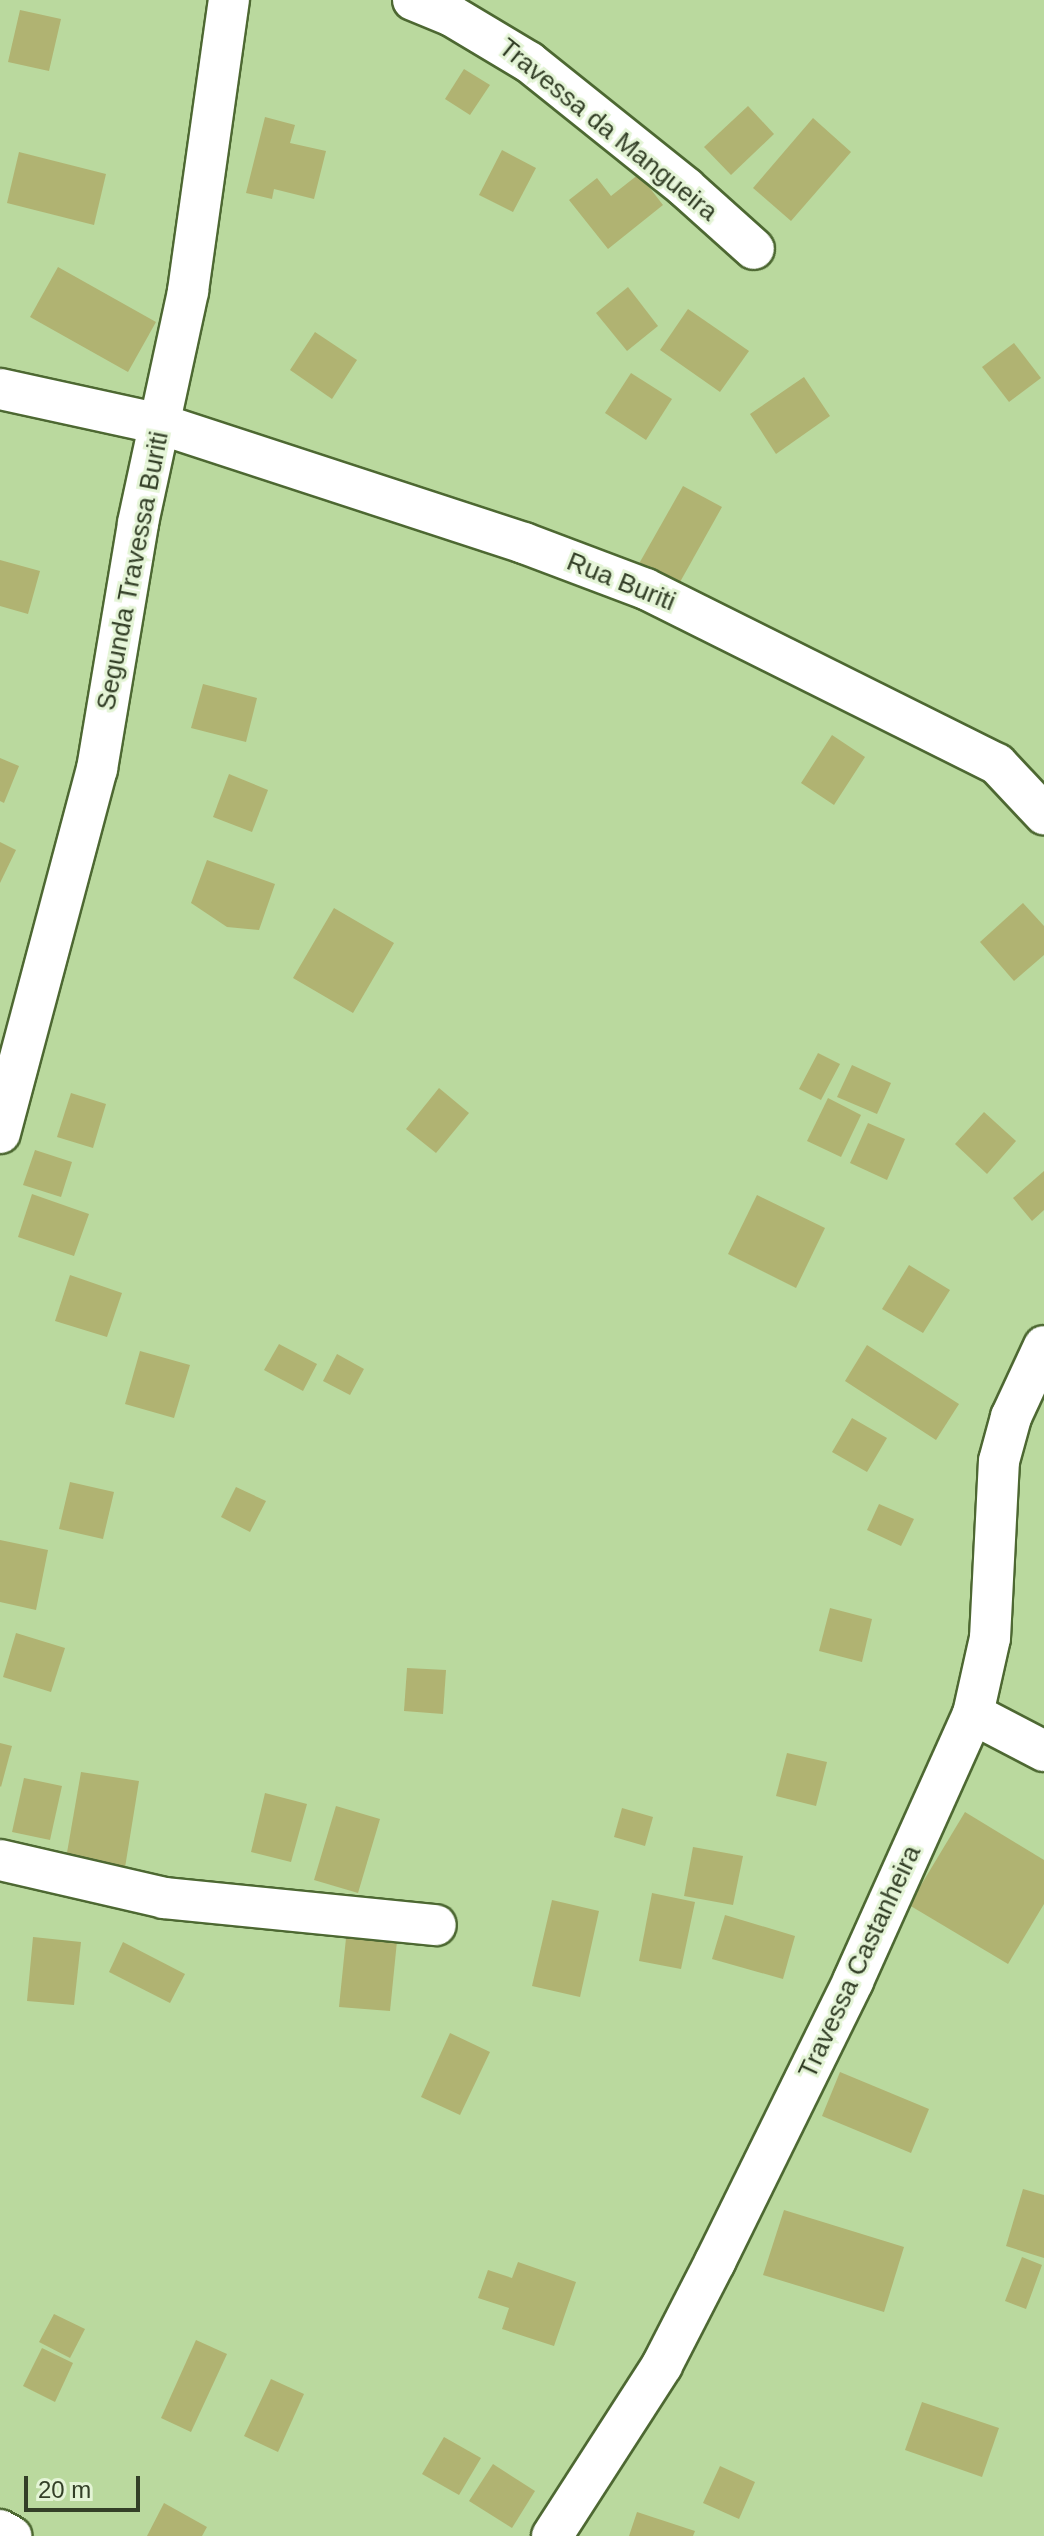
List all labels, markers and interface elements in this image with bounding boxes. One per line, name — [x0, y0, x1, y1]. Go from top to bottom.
street label: Travessa da Mangueira — [492, 32, 724, 228]
street label: Segunda Travessa Buriti — [91, 429, 175, 713]
street label: Rua Buriti — [562, 546, 680, 618]
street label: Travessa Castanheira — [792, 1841, 928, 2083]
scale bar — [28, 2460, 144, 2510]
text: 20 m — [38, 2476, 91, 2503]

